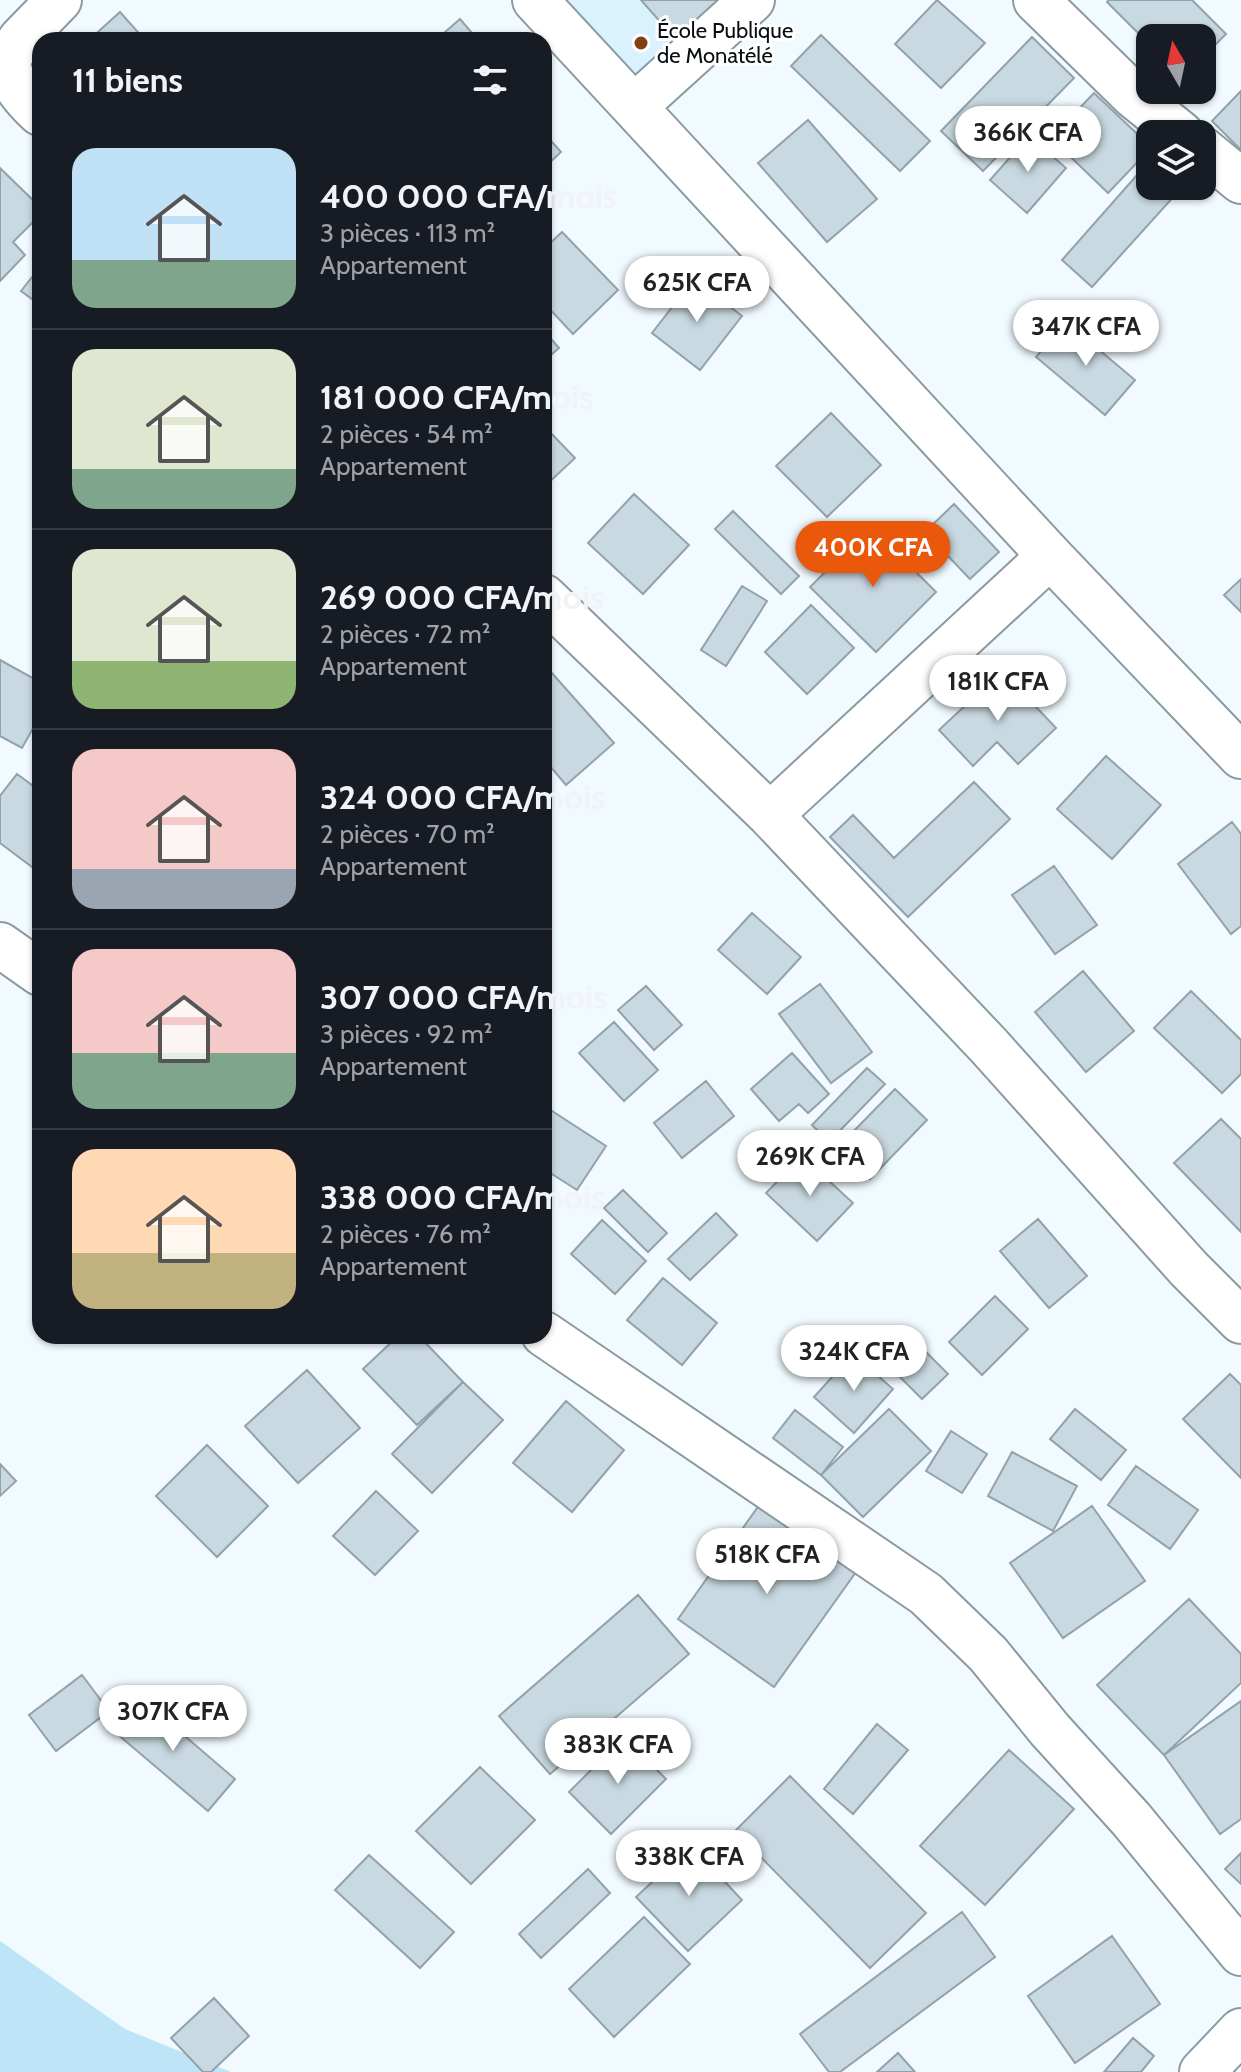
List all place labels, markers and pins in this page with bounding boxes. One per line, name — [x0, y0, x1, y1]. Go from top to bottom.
place label: École Publique de Monatélé — [657, 17, 793, 69]
marker: École Publique de Monatélé — [632, 34, 650, 52]
pin: 366K CFA — [945, 106, 1111, 174]
pin: 625K CFA — [614, 256, 780, 324]
pin: 347K CFA — [1003, 300, 1169, 368]
pin: 400K CFA — [790, 521, 956, 589]
pin: 181K CFA — [915, 655, 1081, 723]
pin: 269K CFA — [727, 1130, 893, 1198]
pin: 324K CFA — [771, 1325, 937, 1393]
pin: 518K CFA — [684, 1528, 850, 1596]
pin: 307K CFA — [90, 1685, 256, 1753]
pin: 383K CFA — [535, 1718, 701, 1786]
pin: 338K CFA — [606, 1830, 772, 1898]

